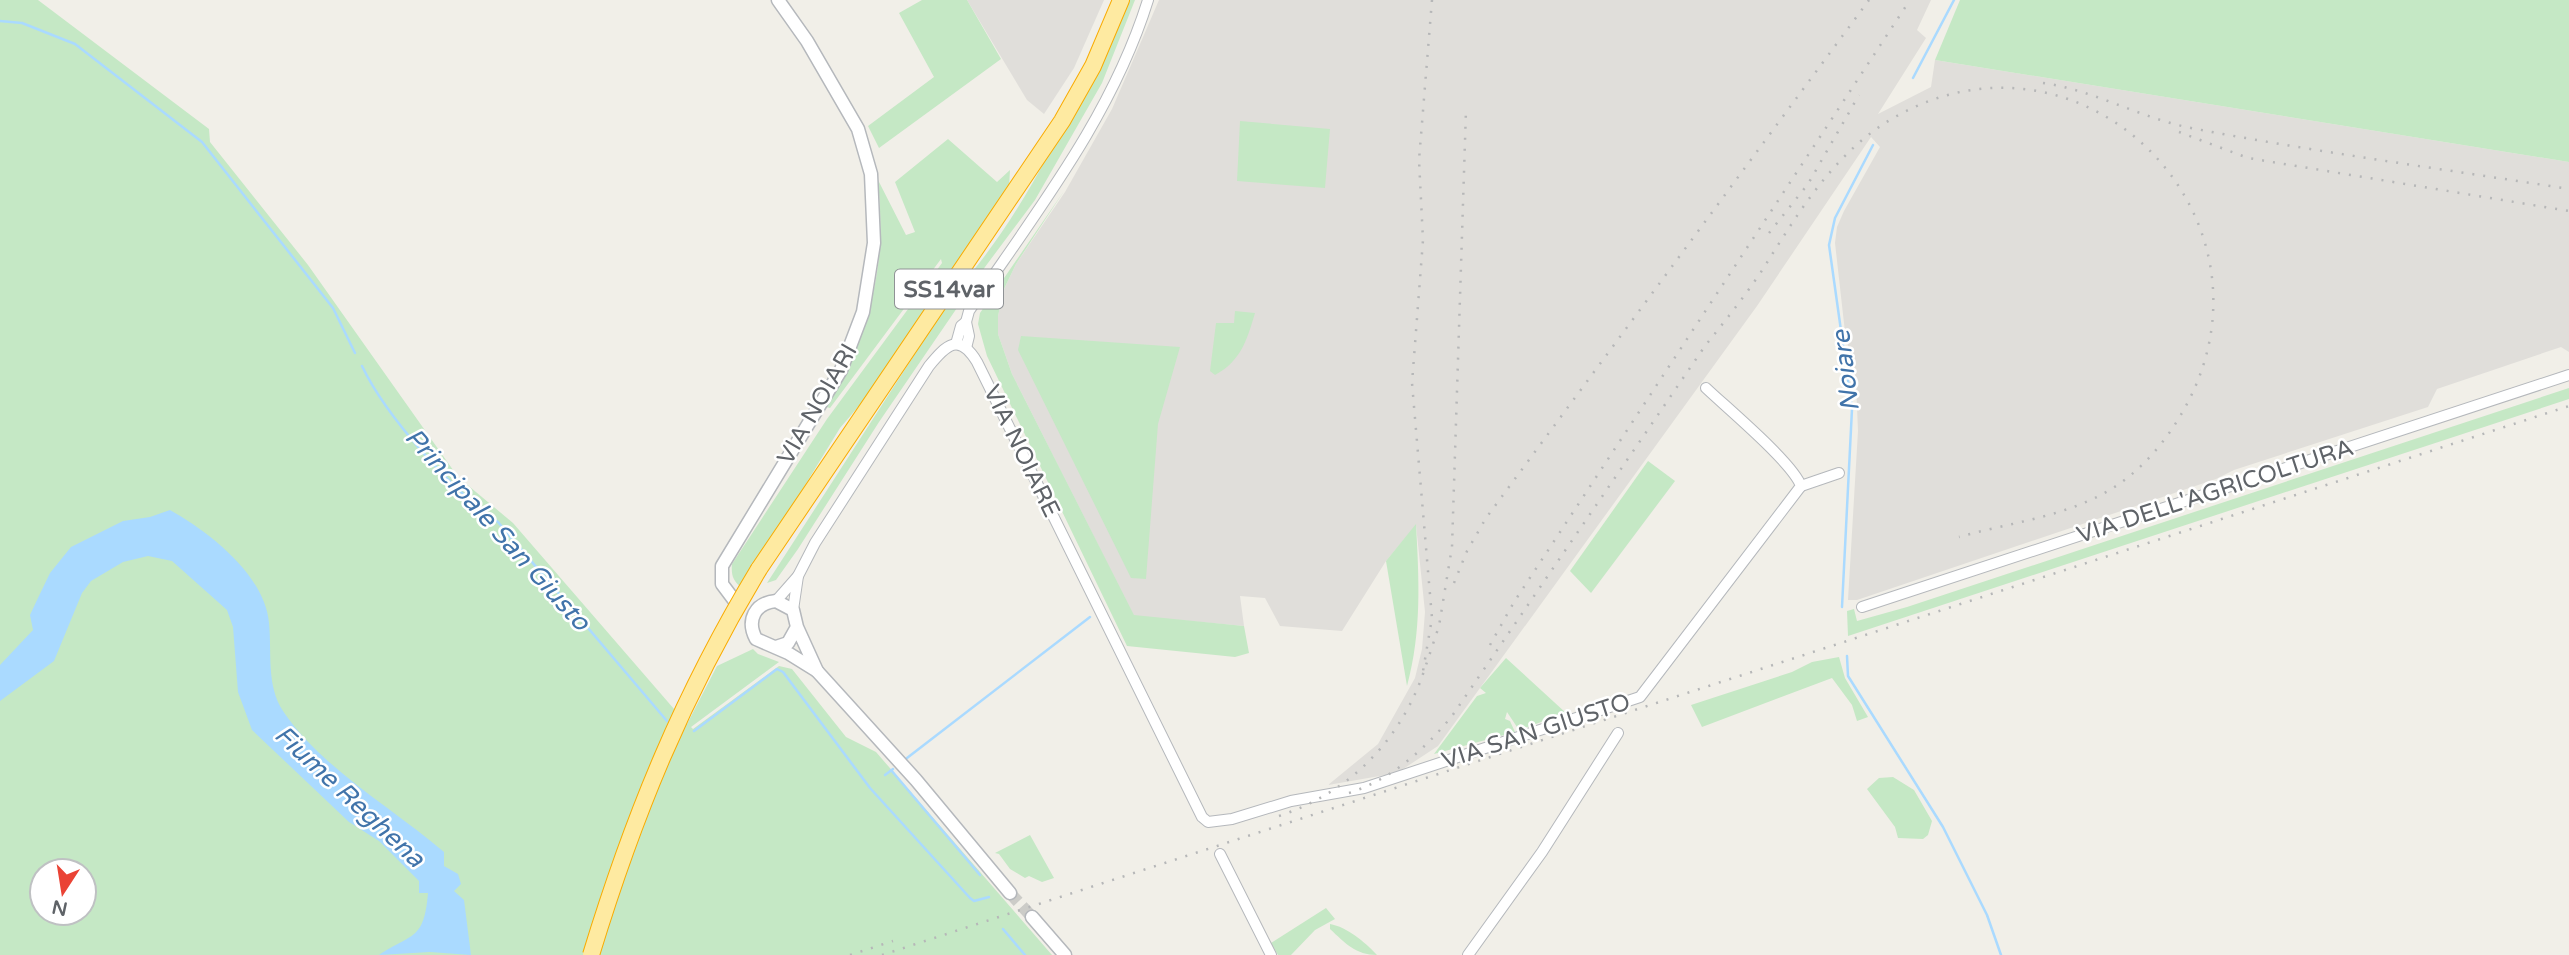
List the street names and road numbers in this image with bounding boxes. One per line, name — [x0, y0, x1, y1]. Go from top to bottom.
road number: SS14var — [895, 270, 1003, 308]
street label: VIA NOIARI — [771, 339, 864, 470]
street label: VIA NOIARE — [977, 380, 1066, 522]
street label: VIA DELL'AGRICOLTURA — [2073, 433, 2357, 550]
street label: VIA SAN GIUSTO — [1438, 687, 1634, 776]

